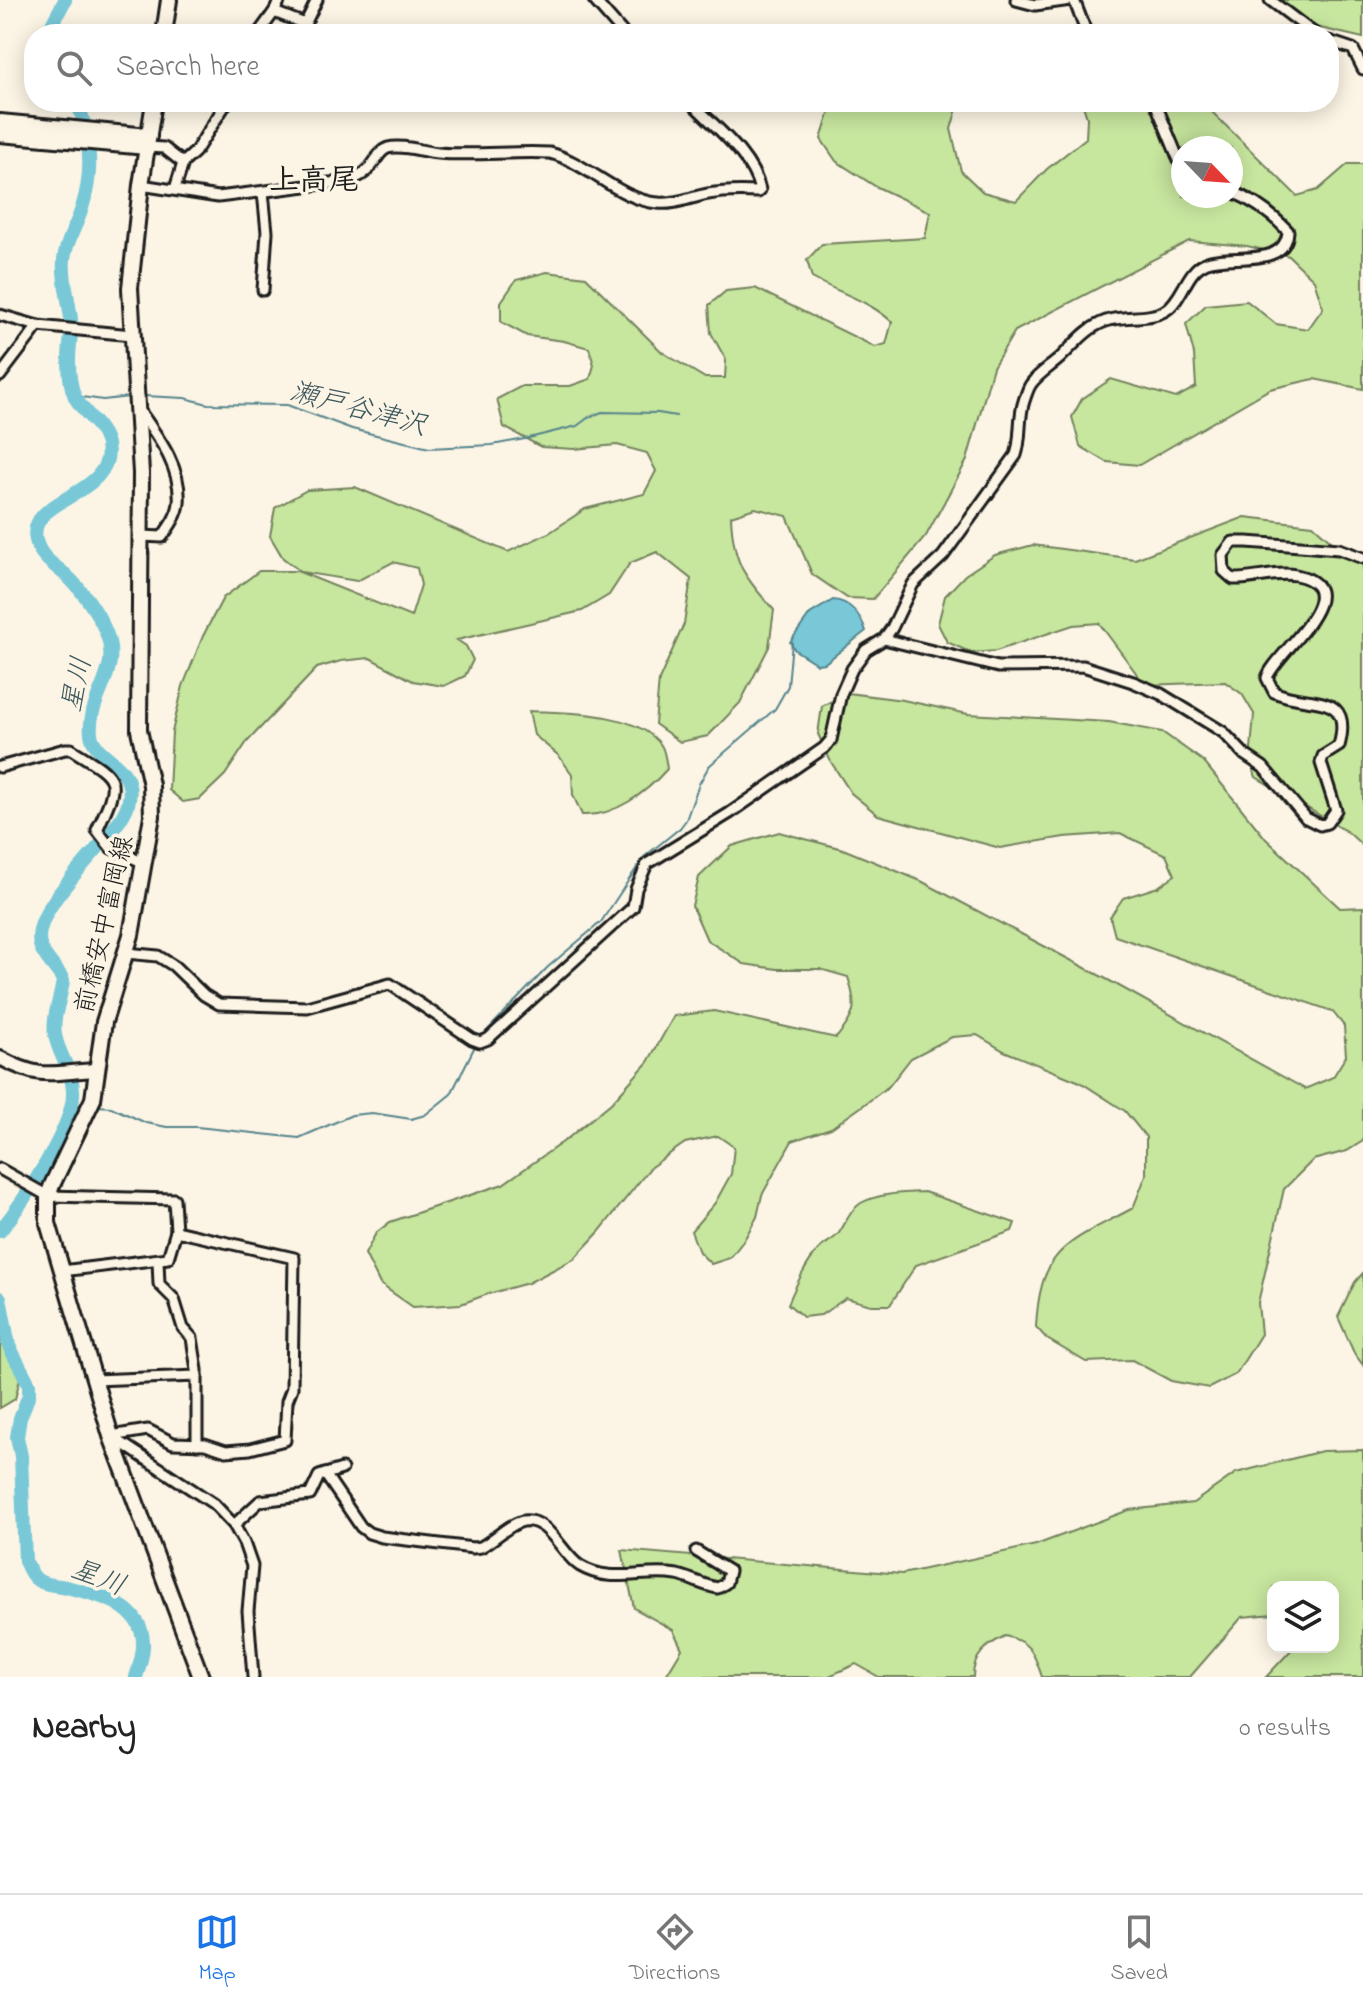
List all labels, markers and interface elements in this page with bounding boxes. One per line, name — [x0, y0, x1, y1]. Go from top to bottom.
search box — [24, 24, 1339, 112]
icon: search — [52, 46, 96, 90]
text: Search here — [116, 46, 260, 90]
north arrow — [1171, 136, 1243, 208]
district label: 上高尾 — [269, 160, 359, 204]
water label: 瀬戸谷津沢 — [285, 372, 432, 449]
water label: 星川 — [53, 653, 104, 716]
street label: 前橋安中富岡線 — [67, 832, 145, 1018]
water label: 星川 — [64, 1550, 131, 1608]
map controls — [1267, 1581, 1339, 1653]
button: layers — [1267, 1581, 1339, 1653]
text: Nearby — [32, 1704, 136, 1754]
text: 0 results — [1239, 1710, 1331, 1748]
tab: Map — [195, 1910, 239, 1990]
tab: Directions — [629, 1910, 720, 1990]
tab: Saved — [1111, 1910, 1168, 1990]

